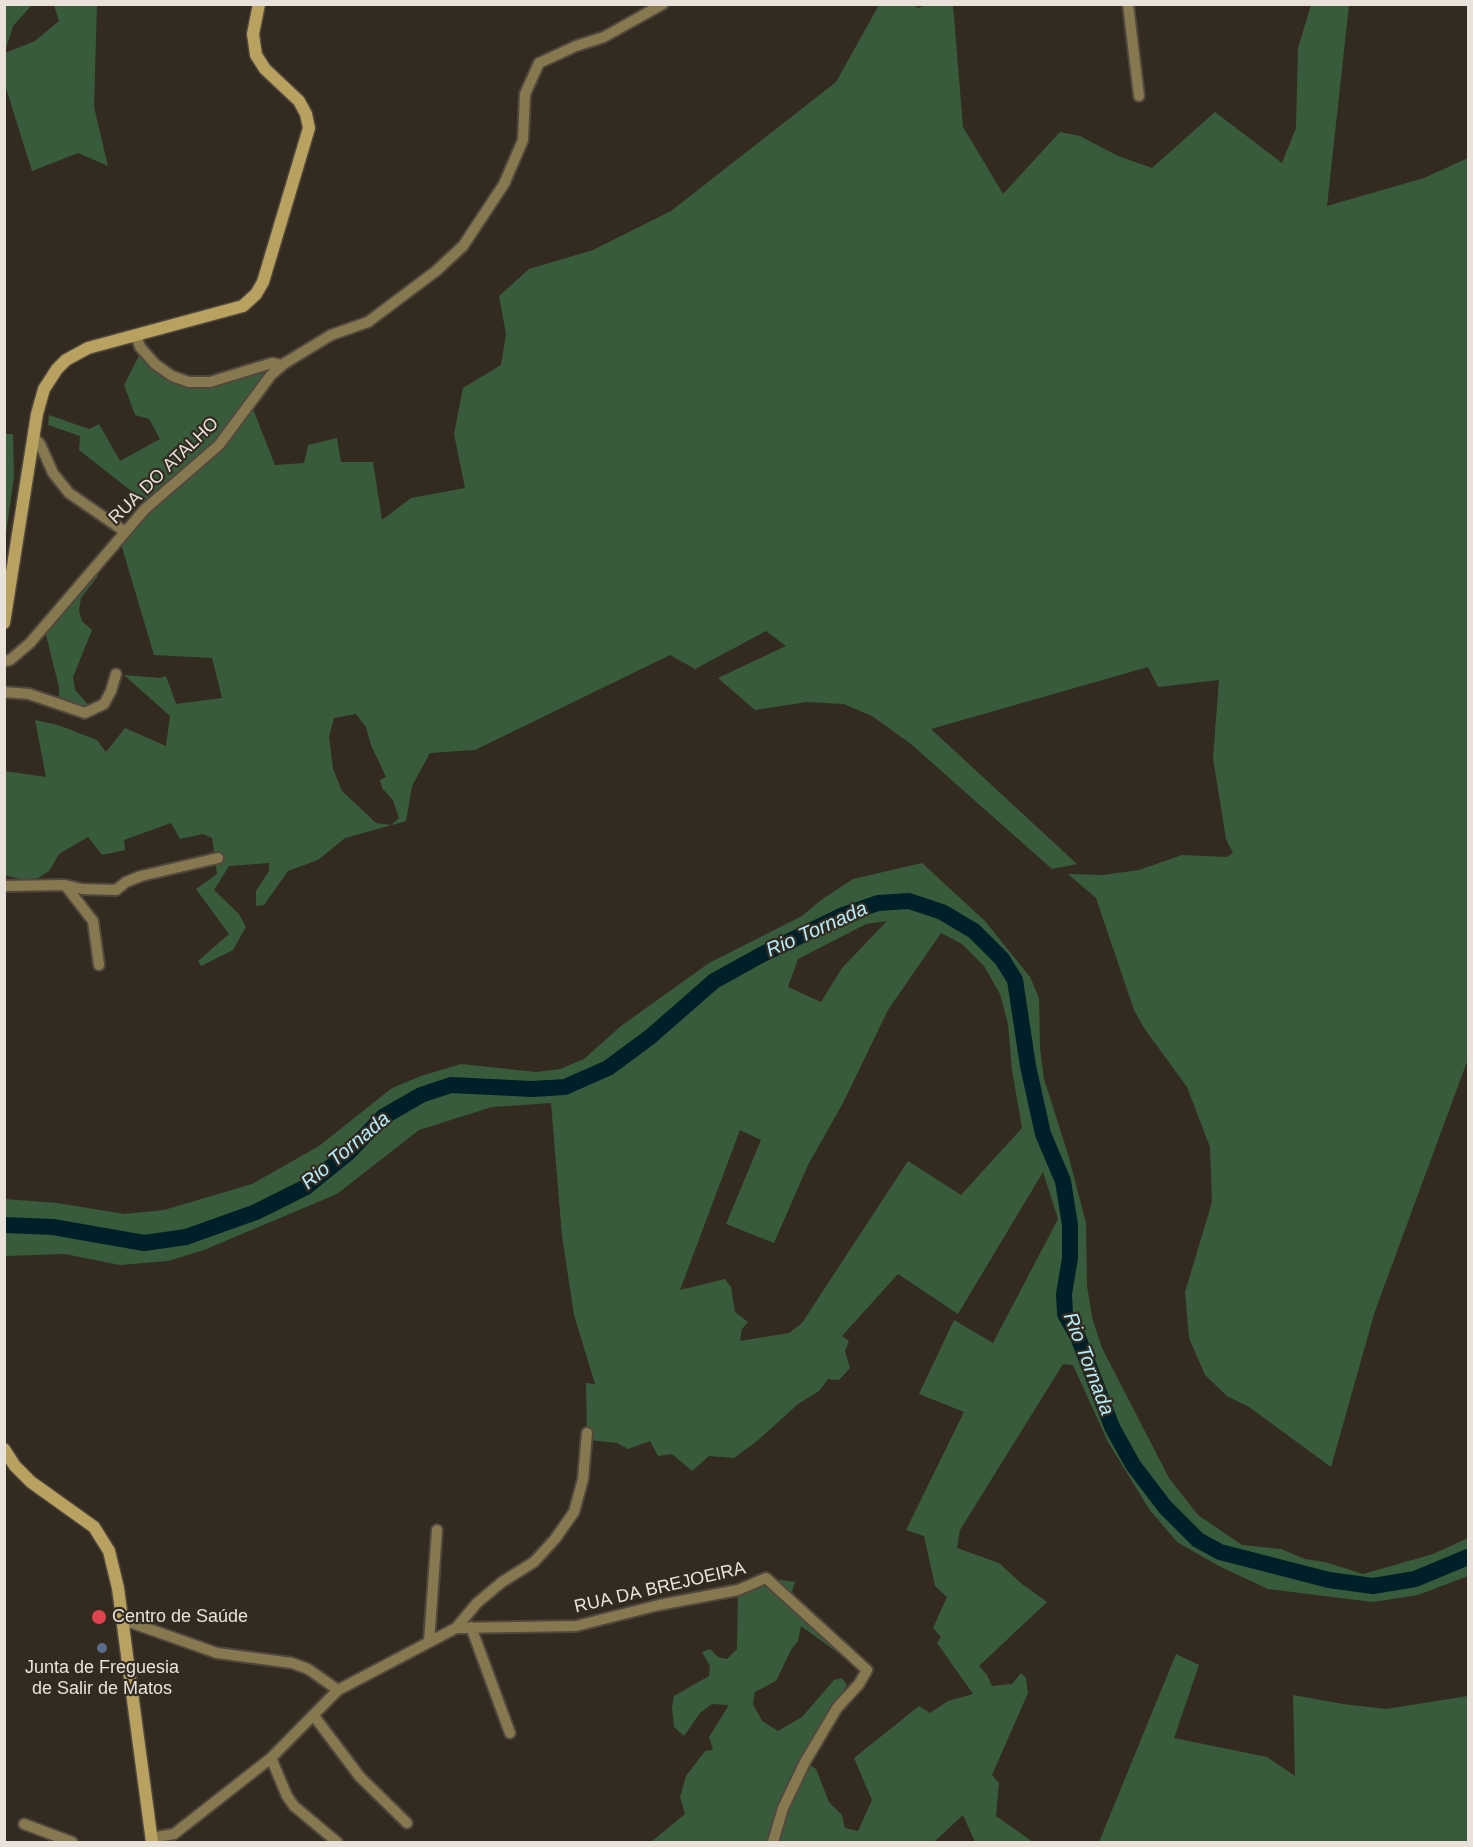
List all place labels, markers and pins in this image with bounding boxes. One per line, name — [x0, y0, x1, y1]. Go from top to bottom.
place label: Centro de Saúde — [112, 1606, 248, 1628]
marker: Centro de Saúde — [90, 1608, 108, 1626]
marker: Junta de Freguesia de Salir de Matos — [95, 1641, 109, 1655]
place label: Junta de Freguesia de Salir de Matos — [25, 1657, 179, 1700]

